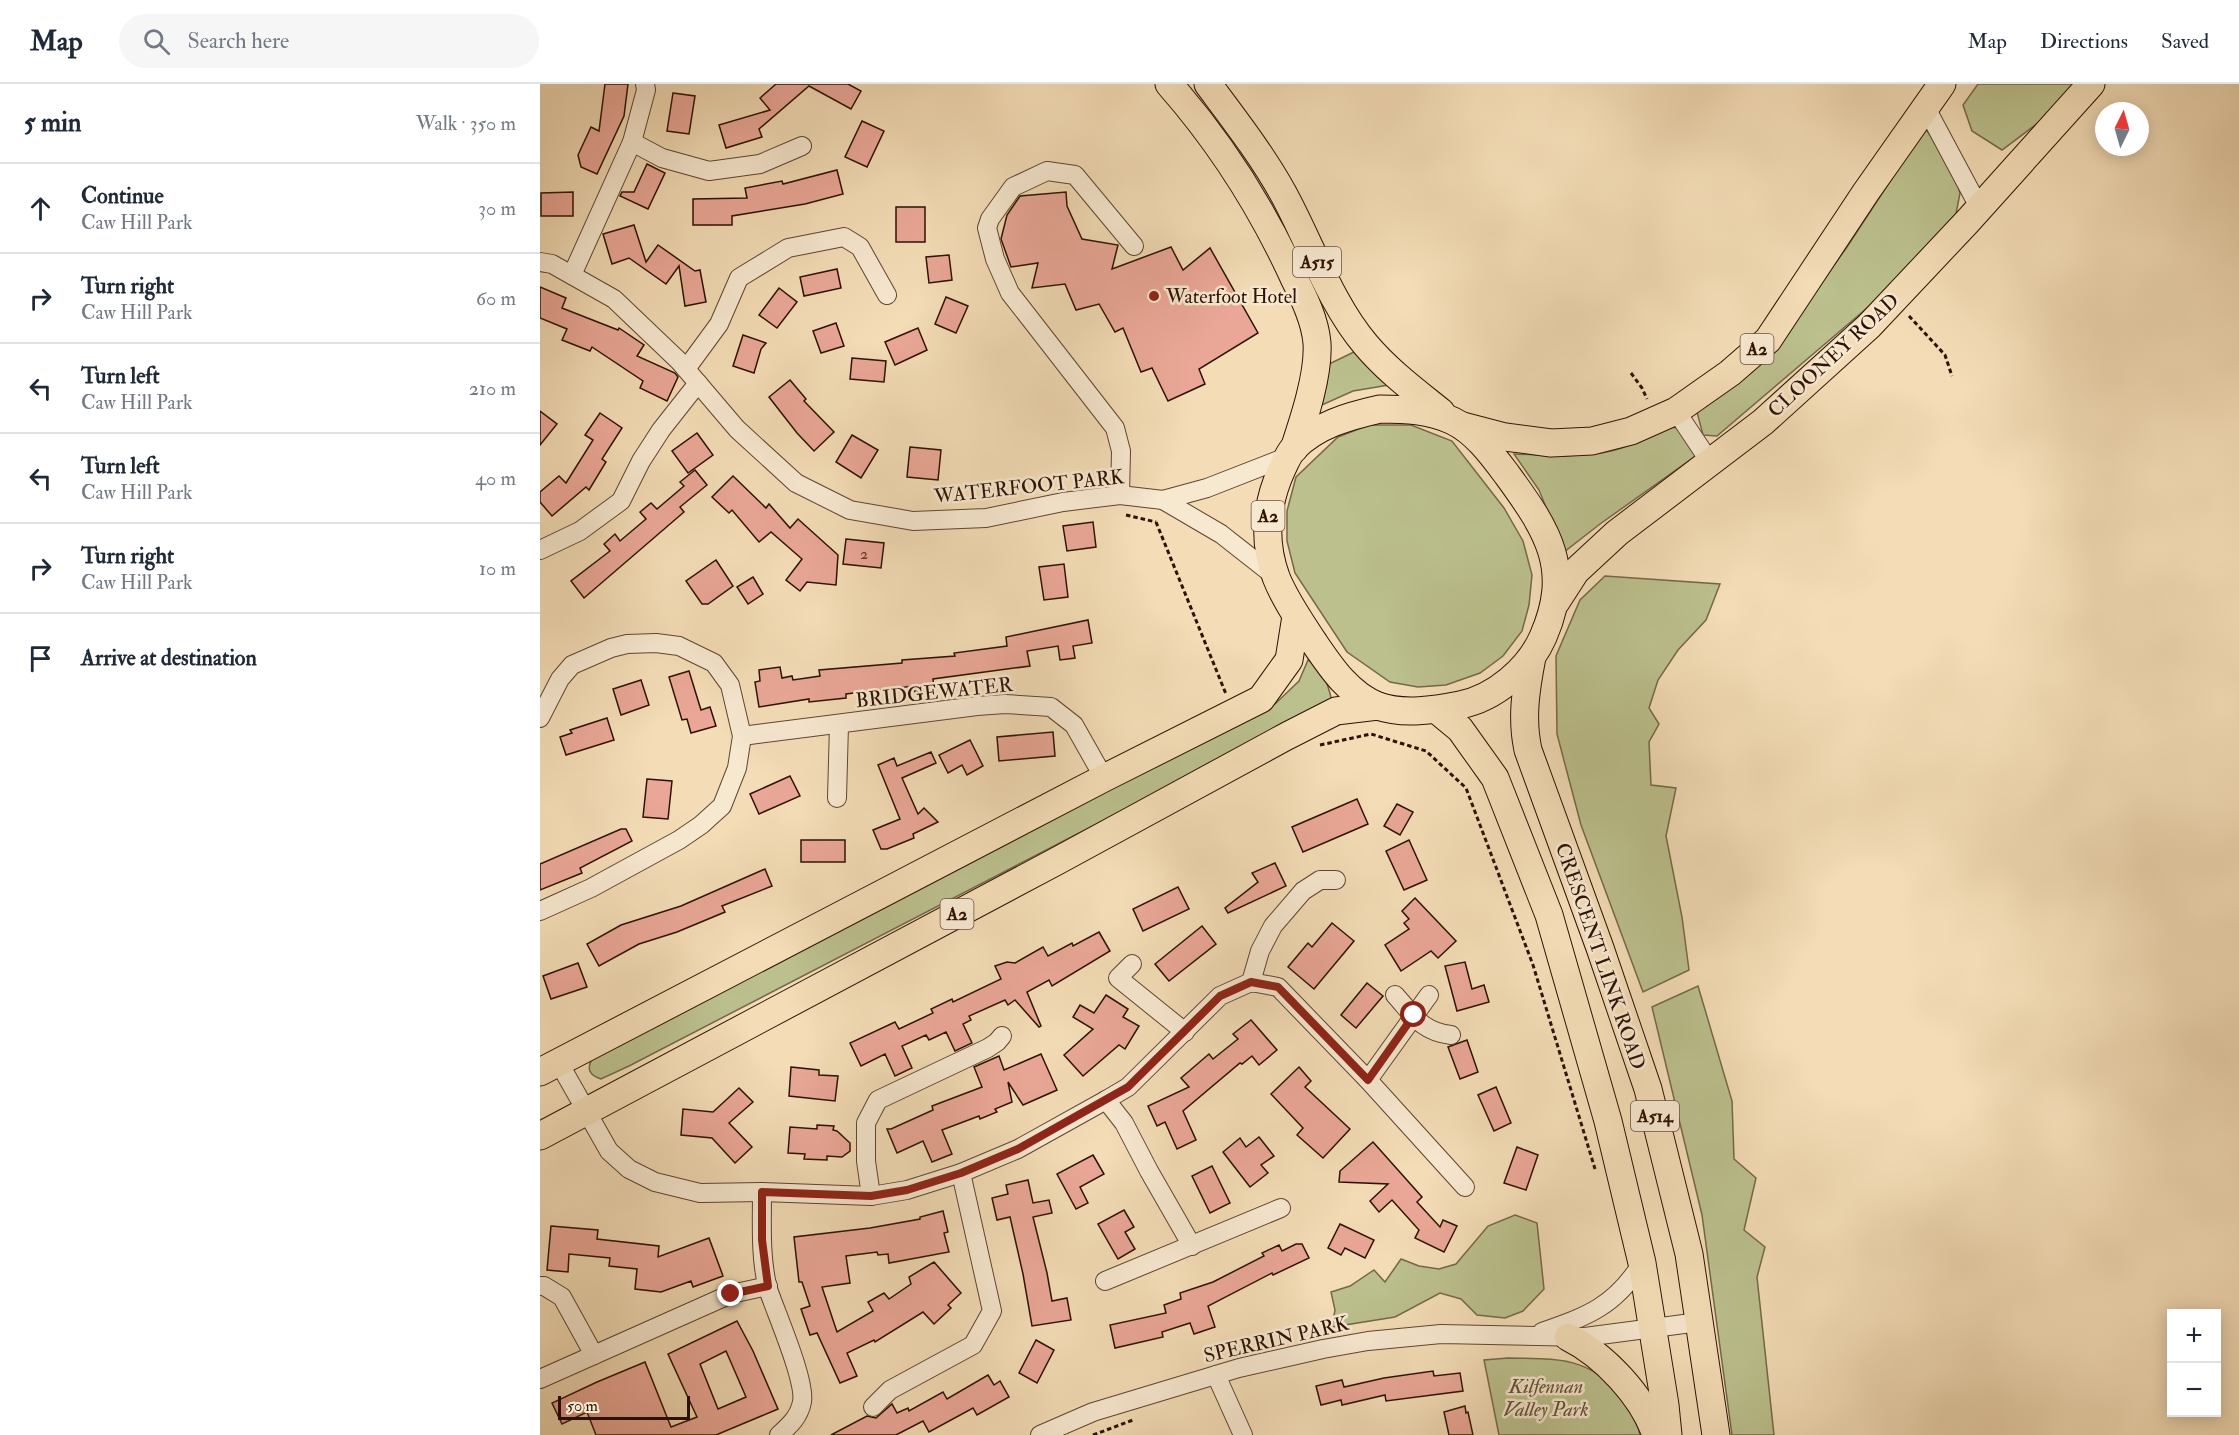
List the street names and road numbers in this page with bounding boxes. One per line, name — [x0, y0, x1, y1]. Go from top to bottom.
road number: A515 — [1293, 247, 1341, 277]
street label: CLOONEY ROAD — [1762, 288, 1904, 423]
road number: A2 — [1740, 334, 1774, 364]
street label: WATERFOOT PARK — [932, 464, 1126, 509]
road number: A2 — [1252, 501, 1284, 531]
street label: BRIDGEWATER — [854, 672, 1014, 713]
street label: CRESCENT LINK ROAD — [1550, 839, 1651, 1073]
road number: A2 — [940, 899, 974, 929]
road number: A514 — [1631, 1101, 1679, 1131]
street label: SPERRIN PARK — [1201, 1310, 1352, 1368]

